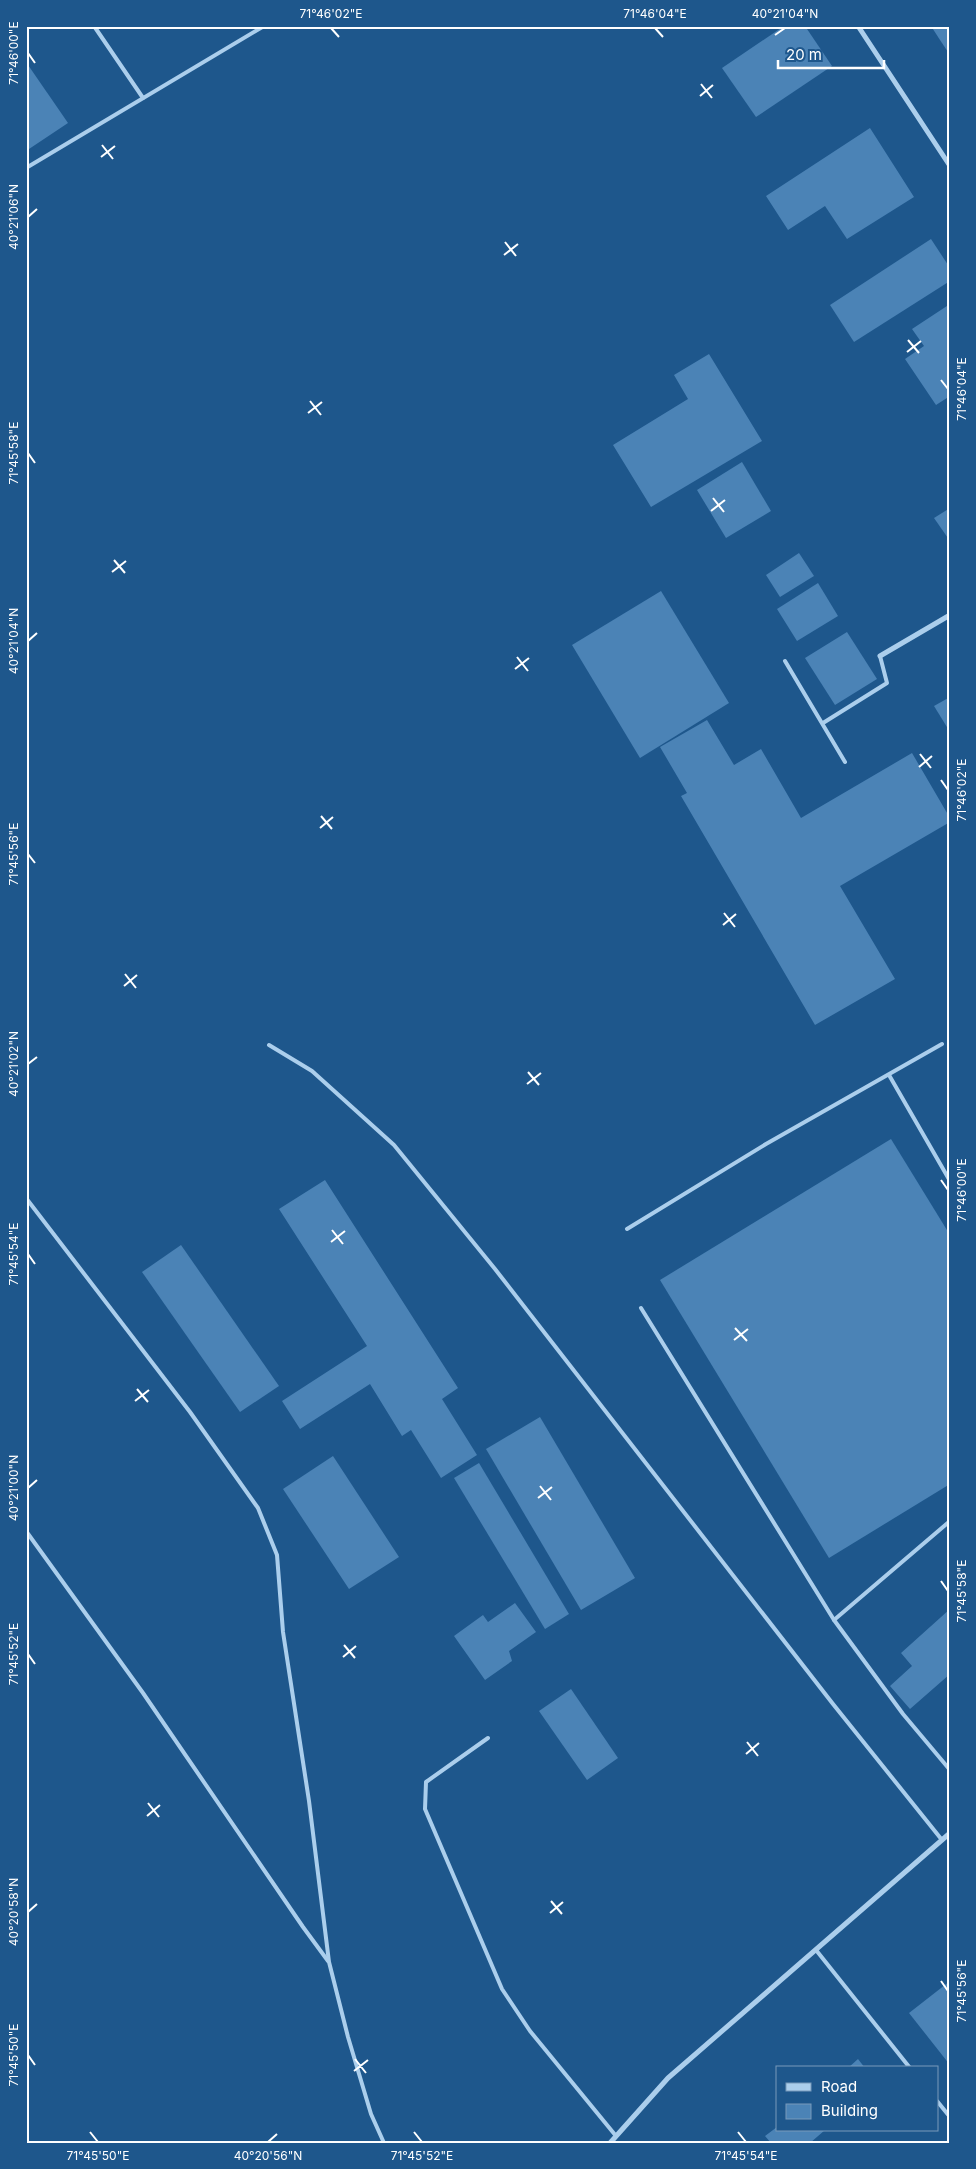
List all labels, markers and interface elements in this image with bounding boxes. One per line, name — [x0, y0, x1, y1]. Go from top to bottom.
text: 71°46'02"E — [299, 6, 363, 21]
text: 71°46'04"E — [623, 6, 687, 21]
text: 40°21'04"N — [752, 6, 818, 21]
text: 71°46'00"E — [6, 21, 21, 85]
scale bar — [778, 38, 885, 70]
text: 20 m — [786, 45, 822, 64]
text: 40°21'06"N — [6, 184, 21, 250]
text: 71°46'04"E — [954, 357, 969, 421]
text: 71°45'58"E — [6, 422, 21, 484]
text: 40°21'04"N — [6, 608, 21, 674]
text: 71°46'02"E — [954, 758, 969, 822]
text: 71°45'56"E — [6, 823, 21, 885]
text: 40°21'02"N — [6, 1031, 21, 1097]
text: 71°46'00"E — [954, 1158, 969, 1222]
text: 71°45'54"E — [6, 1222, 21, 1286]
text: 40°21'00"N — [6, 1455, 21, 1521]
text: 71°45'58"E — [954, 1560, 969, 1622]
text: 71°45'52"E — [6, 1623, 21, 1685]
text: 40°20'58"N — [6, 1878, 21, 1946]
text: 71°45'56"E — [954, 1960, 969, 2022]
text: 71°45'50"E — [6, 2024, 21, 2086]
legend — [776, 2066, 938, 2132]
text: Road — [821, 2077, 857, 2096]
text: Building — [821, 2101, 878, 2120]
text: 71°45'50"E — [67, 2148, 129, 2163]
text: 40°20'56"N — [234, 2148, 302, 2163]
text: 71°45'52"E — [391, 2148, 453, 2163]
text: 71°45'54"E — [714, 2148, 778, 2163]

